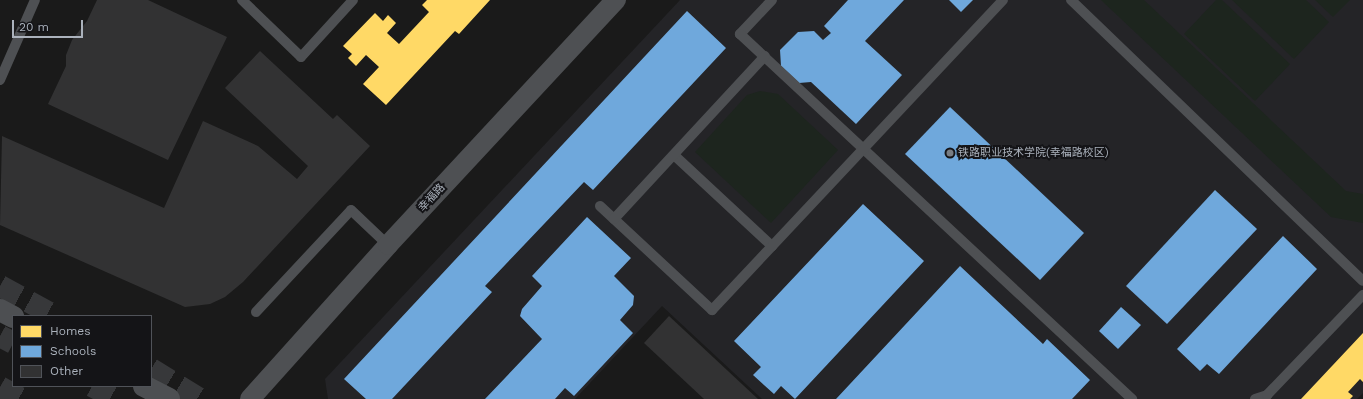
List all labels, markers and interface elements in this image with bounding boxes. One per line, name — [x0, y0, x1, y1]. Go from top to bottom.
scale bar — [14, 12, 85, 38]
text: 20 m — [19, 20, 49, 34]
place label: 铁路职业技术学院(幸福路校区) — [958, 146, 1109, 160]
marker: 铁路职业技术学院(幸福路校区) — [945, 148, 955, 158]
street label: 幸福路 — [416, 181, 448, 215]
legend — [12, 315, 152, 387]
text: Homes — [50, 324, 91, 338]
text: Schools — [50, 344, 96, 358]
text: Other — [50, 364, 83, 378]

